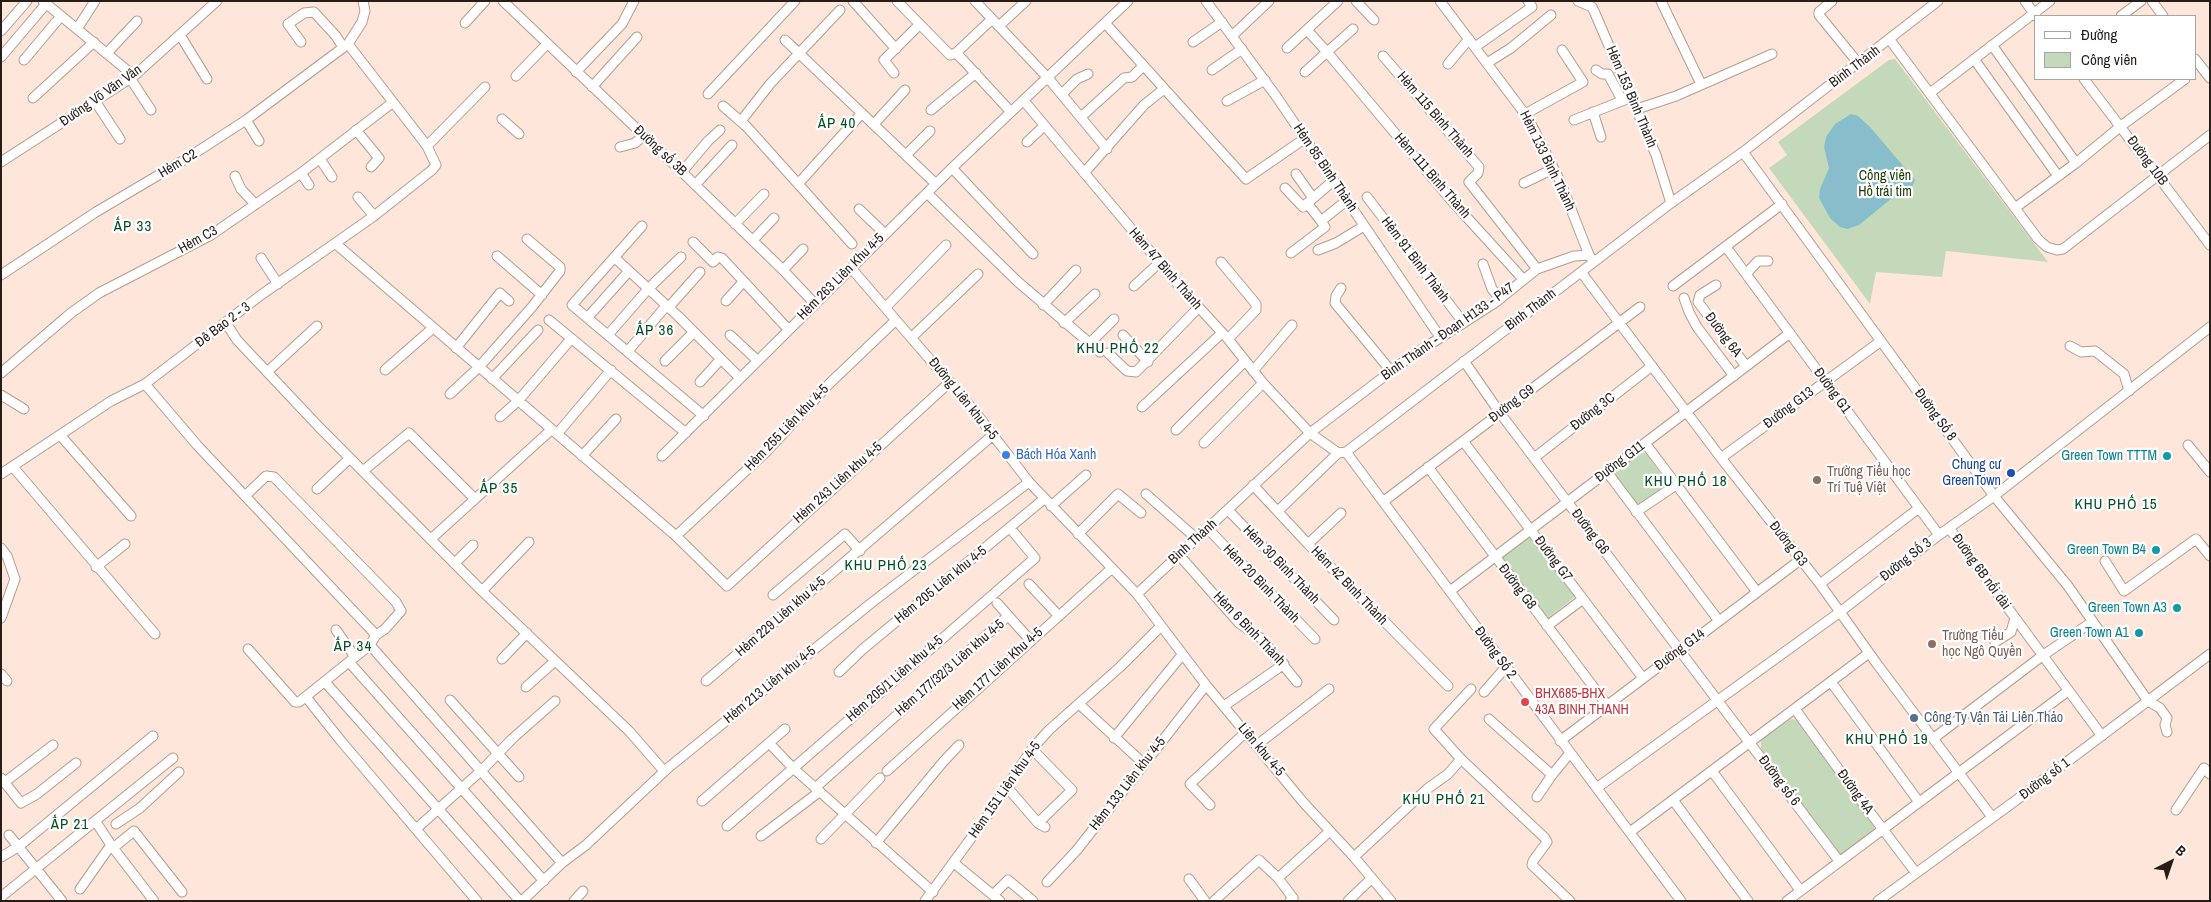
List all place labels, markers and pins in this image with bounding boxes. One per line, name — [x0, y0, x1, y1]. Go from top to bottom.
place label: Bách Hóa Xanh — [1016, 447, 1096, 463]
place label: Green Town TTTM — [2061, 448, 2157, 464]
marker: Bách Hóa Xanh — [1000, 449, 1012, 461]
marker: Green Town TTTM — [2161, 450, 2173, 462]
place label: Chung cư GreenTown — [1942, 457, 2001, 490]
place label: Trường Tiểu học Trí Tuệ Việt — [1827, 464, 1911, 497]
marker: Chung cư GreenTown — [2005, 467, 2017, 479]
marker: Trường Tiểu học Trí Tuệ Việt — [1811, 474, 1823, 486]
place label: Green Town B4 — [2067, 542, 2146, 558]
marker: Green Town B4 — [2150, 544, 2162, 556]
place label: Green Town A3 — [2088, 600, 2167, 616]
marker: Green Town A3 — [2171, 602, 2183, 614]
place label: Green Town A1 — [2050, 625, 2129, 641]
marker: Green Town A1 — [2133, 627, 2145, 639]
place label: Trường Tiểu học Ngô Quyền — [1942, 628, 2022, 660]
marker: Trường Tiểu học Ngô Quyền — [1926, 638, 1938, 650]
place label: BHX685-BHX 43A BINH THANH — [1535, 686, 1629, 719]
marker: BHX685-BHX 43A BINH THANH — [1519, 696, 1531, 708]
place label: Công Ty Vận Tải Liên Thảo — [1924, 710, 2063, 726]
marker: Công Ty Vận Tải Liên Thảo — [1908, 712, 1920, 724]

